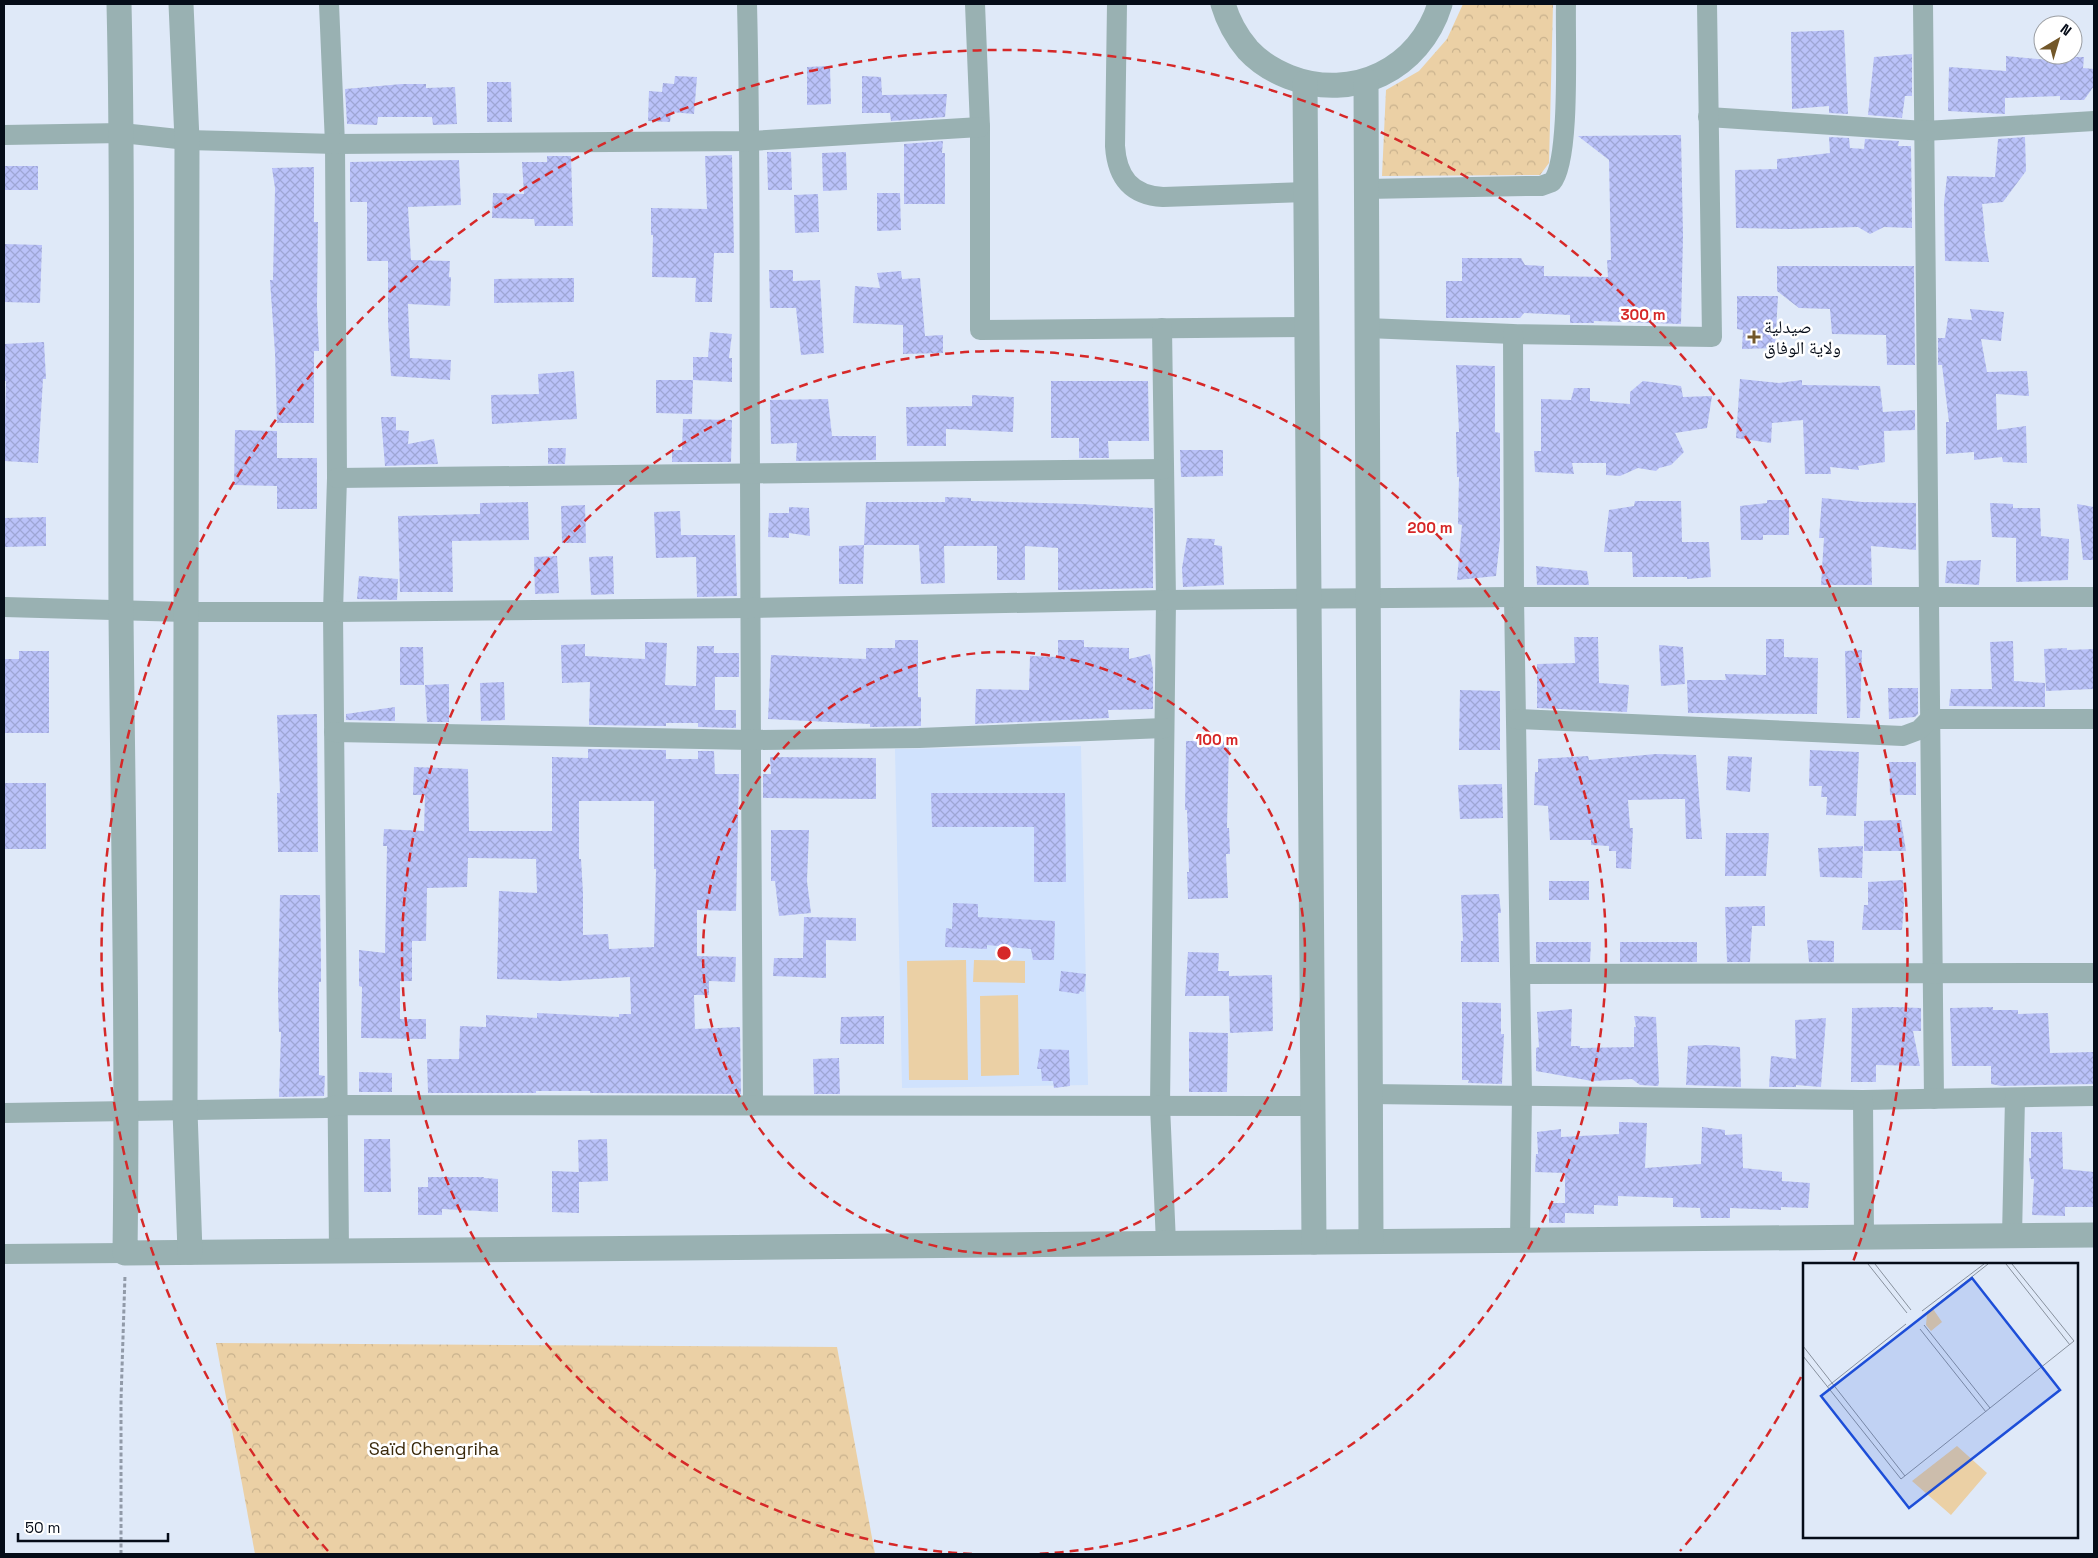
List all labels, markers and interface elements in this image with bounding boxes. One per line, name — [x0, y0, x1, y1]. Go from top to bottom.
north arrow — [2033, 15, 2083, 65]
text: N — [2057, 20, 2075, 40]
text: 300 m — [1620, 305, 1666, 324]
place label: صيدلية ولاية الوفاق — [1764, 315, 1841, 359]
marker: صيدلية ولاية الوفاق — [1748, 331, 1760, 343]
text: 200 m — [1408, 518, 1452, 537]
text: 100 m — [1196, 730, 1238, 749]
centre of rings — [995, 944, 1013, 962]
inset map — [1803, 1263, 2078, 1538]
park label: Saïd Chengriha — [369, 1437, 499, 1460]
scale bar — [18, 1510, 168, 1542]
text: 50 m — [25, 1518, 60, 1537]

